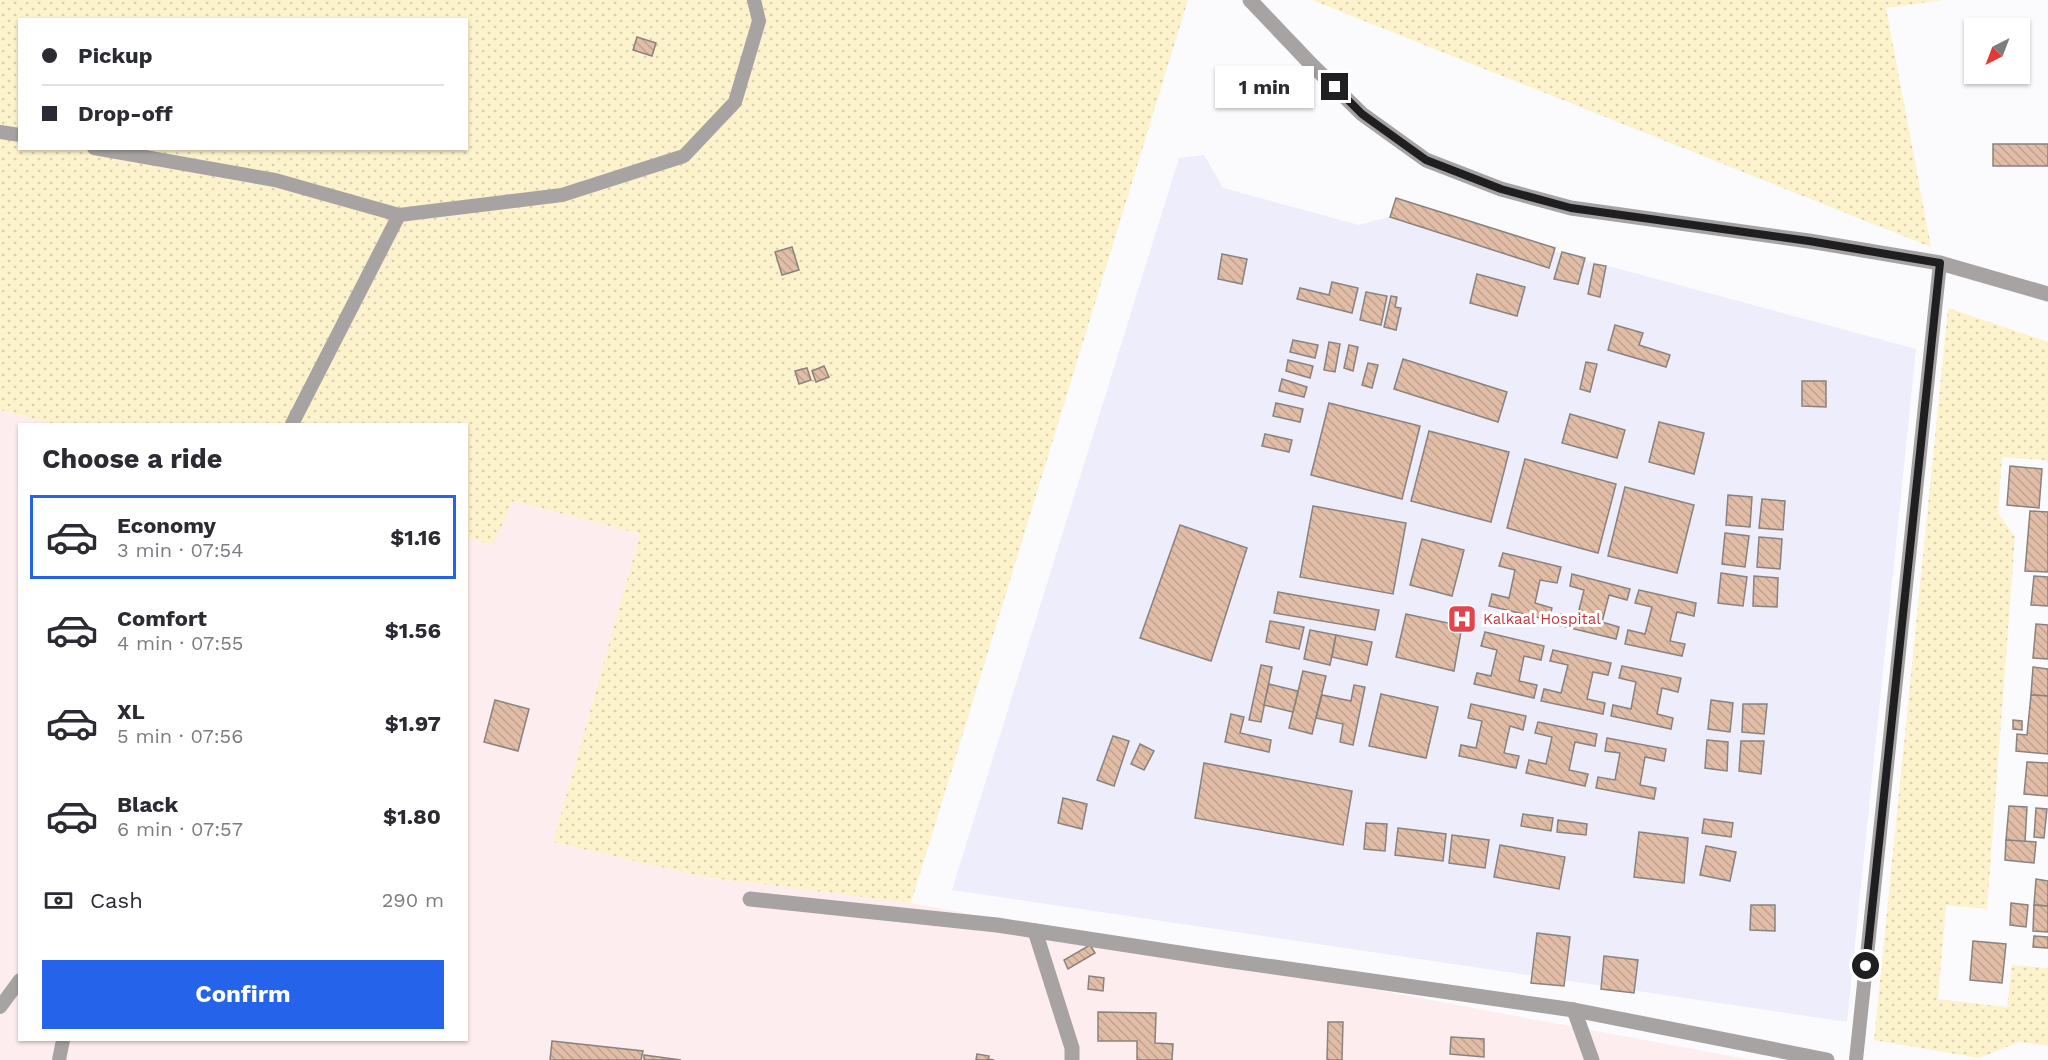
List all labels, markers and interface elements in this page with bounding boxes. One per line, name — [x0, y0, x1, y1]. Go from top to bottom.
north arrow — [1964, 18, 2030, 84]
map controls — [1964, 18, 2030, 84]
text: Pickup — [78, 43, 153, 68]
callout: 1 min — [1215, 66, 1314, 108]
route end — [1321, 73, 1348, 100]
text: 1 min — [1239, 75, 1290, 99]
text: Drop-off — [78, 101, 173, 126]
text: Choose a ride — [42, 443, 222, 475]
icon: car — [45, 510, 99, 564]
text: Economy — [117, 513, 216, 538]
text: $1.16 — [390, 525, 441, 550]
text: 3 min · 07:54 — [117, 538, 243, 562]
icon: car — [45, 603, 99, 657]
hospital icon: Kalkaal Hospital — [1446, 603, 1478, 635]
text: Comfort — [117, 606, 207, 631]
place label: Kalkaal Hospital — [1483, 610, 1601, 628]
text: $1.56 — [385, 618, 441, 643]
text: 4 min · 07:55 — [117, 631, 243, 655]
icon: car — [45, 696, 99, 750]
text: XL — [117, 699, 145, 724]
text: $1.97 — [385, 711, 441, 736]
text: 5 min · 07:56 — [117, 724, 243, 748]
icon: car — [45, 789, 99, 843]
text: Black — [117, 792, 178, 817]
text: $1.80 — [383, 804, 441, 829]
text: 6 min · 07:57 — [117, 817, 243, 841]
icon: cash — [42, 884, 75, 917]
text: Cash — [90, 888, 143, 913]
text: 290 m — [382, 888, 444, 912]
route start — [1852, 952, 1879, 979]
button: Confirm — [42, 960, 444, 1029]

